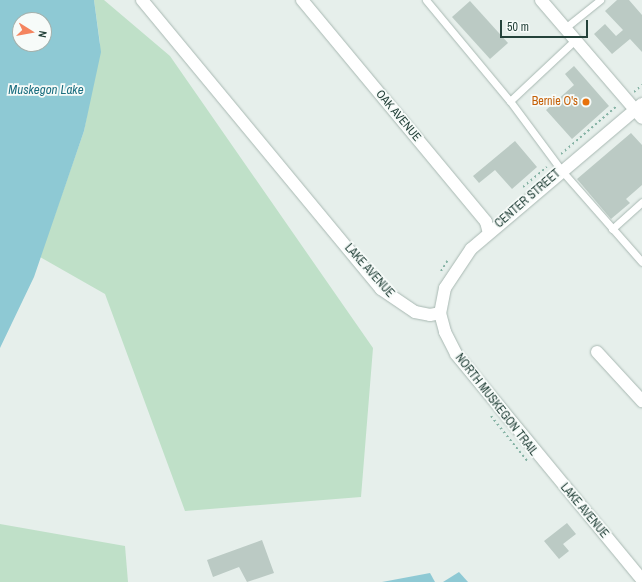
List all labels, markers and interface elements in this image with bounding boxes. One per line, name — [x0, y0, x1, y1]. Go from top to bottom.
north arrow — [12, 12, 52, 52]
scale bar — [502, 12, 590, 38]
text: 50 m — [507, 19, 529, 35]
text: N — [35, 30, 50, 39]
water label: Muskegon Lake — [8, 82, 84, 98]
street label: OAK AVENUE — [372, 87, 424, 145]
place label: Bernie O's — [532, 95, 578, 109]
marker: Bernie O's — [581, 97, 591, 107]
street label: CENTER STREET — [492, 167, 564, 231]
street label: LAKE AVENUE — [341, 241, 397, 301]
street label: NORTH MUSKEGON TRAIL — [452, 351, 540, 459]
street label: LAKE AVENUE — [557, 480, 611, 542]

